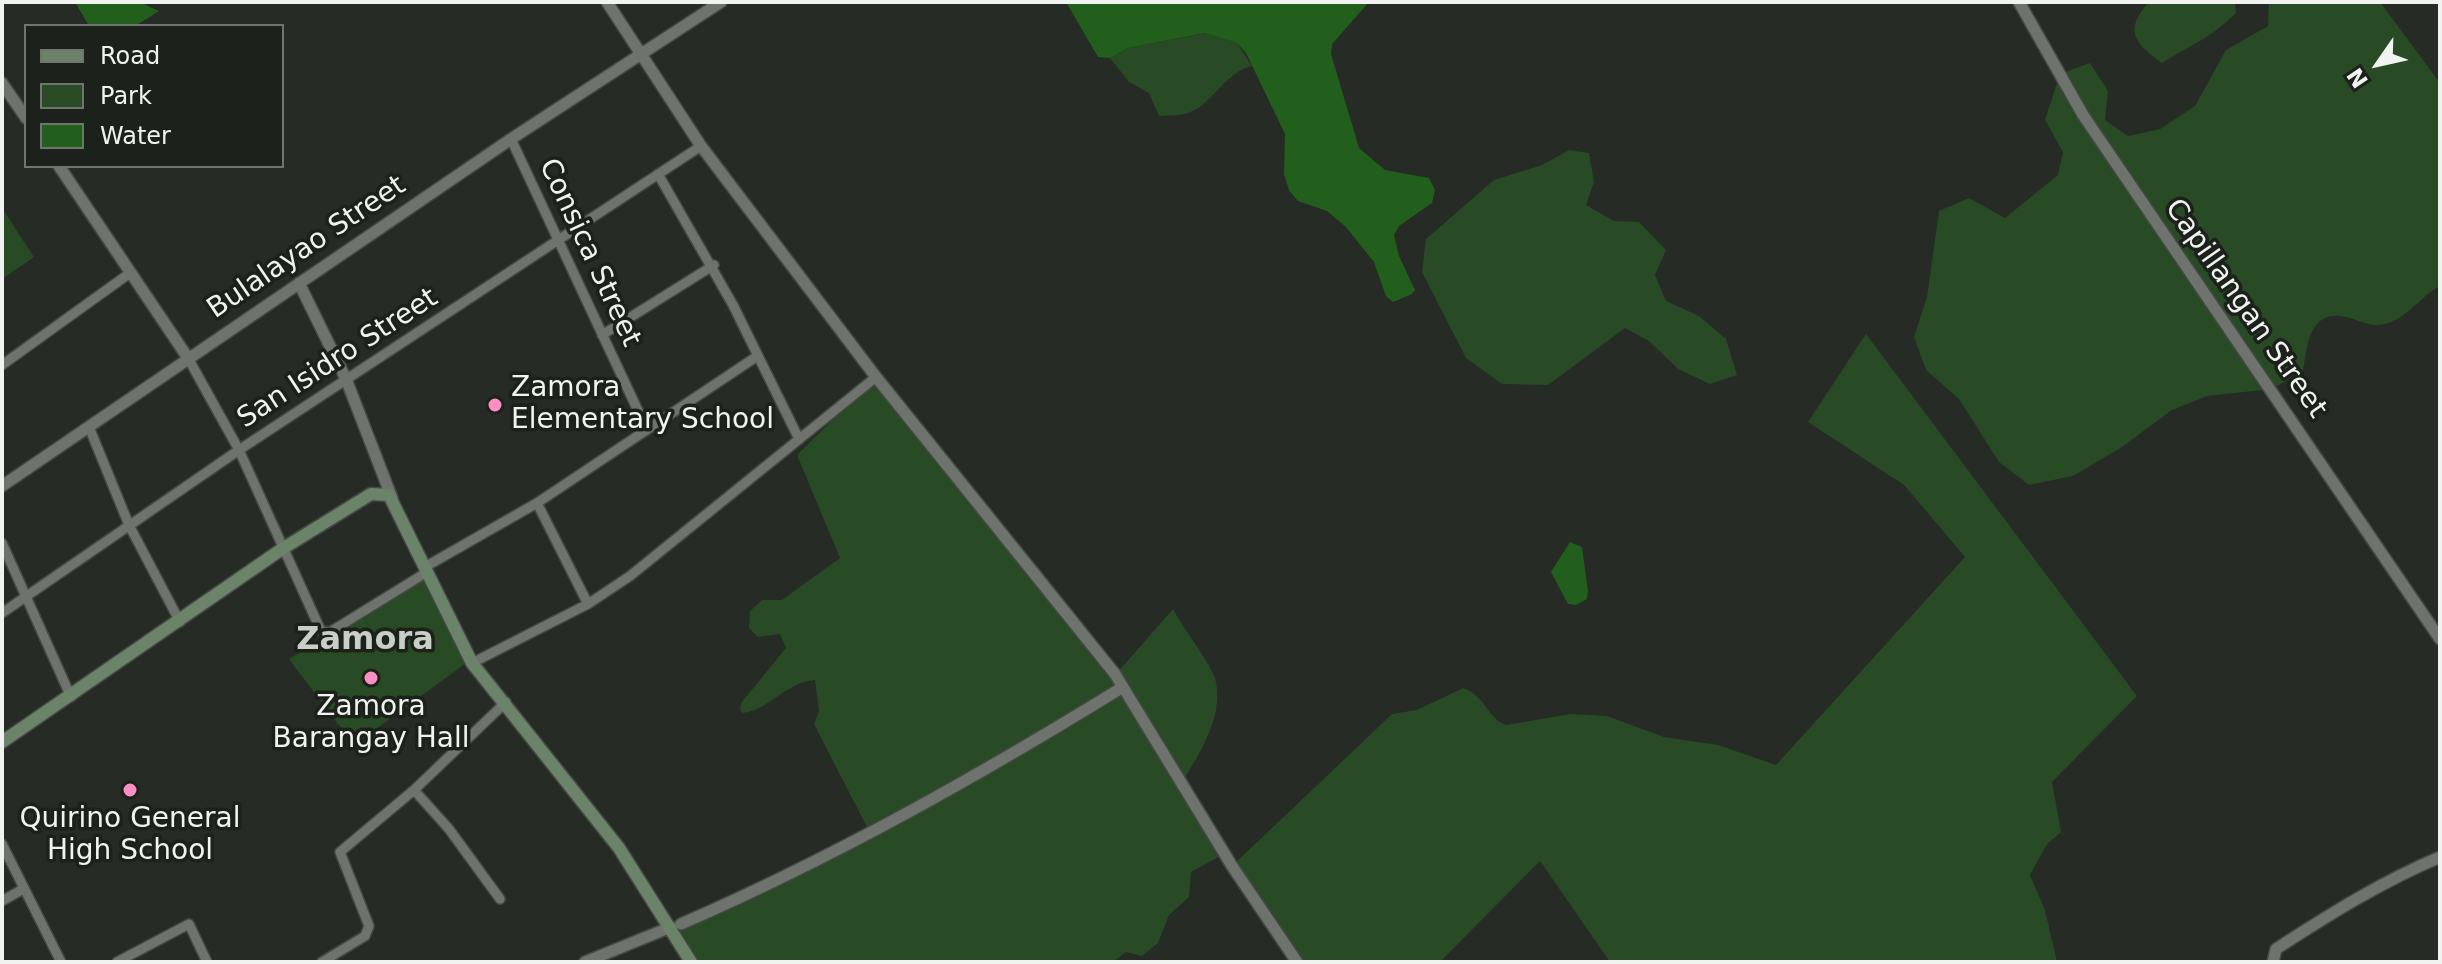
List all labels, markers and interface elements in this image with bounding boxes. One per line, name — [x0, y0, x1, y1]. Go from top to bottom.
legend — [24, 24, 284, 168]
north arrow — [2338, 24, 2418, 104]
text: Road — [100, 42, 160, 70]
text: N — [2342, 63, 2373, 92]
text: Park — [100, 82, 152, 110]
text: Water — [100, 122, 171, 150]
street label: Consica Street — [531, 154, 647, 352]
street label: Bulalayao Street — [202, 169, 412, 327]
street label: Capillangan Street — [2157, 193, 2333, 425]
street label: San Isidro Street — [232, 282, 444, 436]
place label: Zamora Elementary School — [511, 372, 774, 438]
marker: Zamora Elementary School — [486, 396, 504, 414]
district label: Zamora — [296, 622, 434, 660]
marker: Zamora Barangay Hall — [362, 669, 380, 687]
place label: Zamora Barangay Hall — [273, 691, 469, 757]
marker: Quirino General High School — [121, 781, 139, 799]
place label: Quirino General High School — [20, 803, 240, 869]

